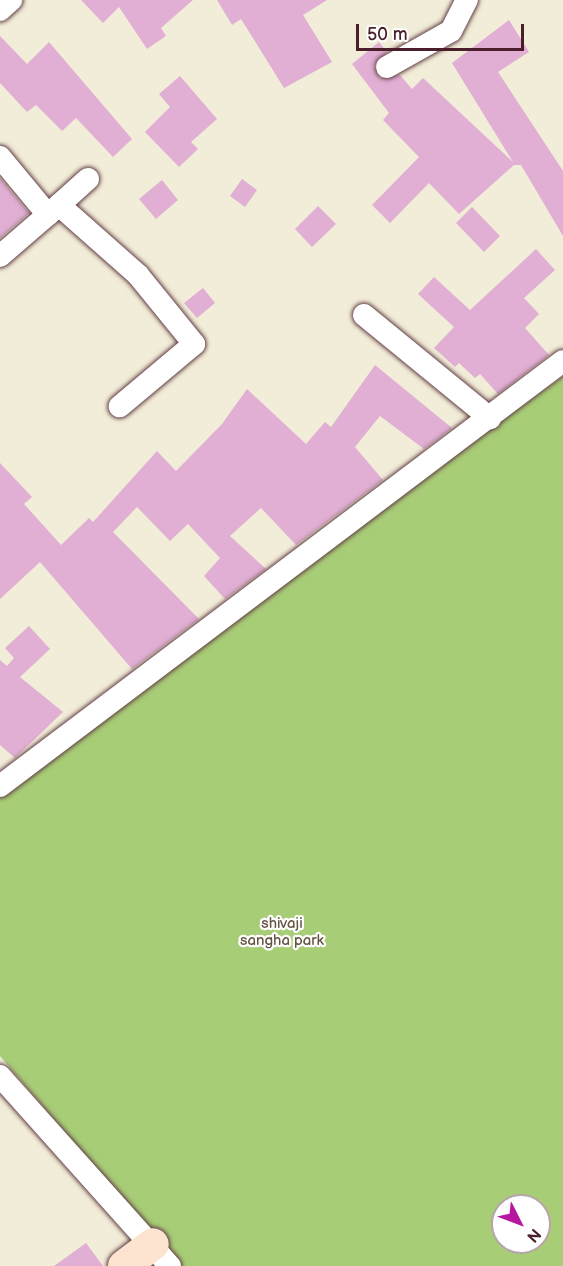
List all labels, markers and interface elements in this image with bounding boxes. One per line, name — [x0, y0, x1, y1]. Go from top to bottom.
scale bar — [359, 12, 527, 50]
text: 50 m — [367, 24, 408, 45]
park label: shivaji sangha park — [240, 914, 324, 949]
north arrow — [491, 1194, 551, 1254]
text: N — [522, 1224, 544, 1246]

